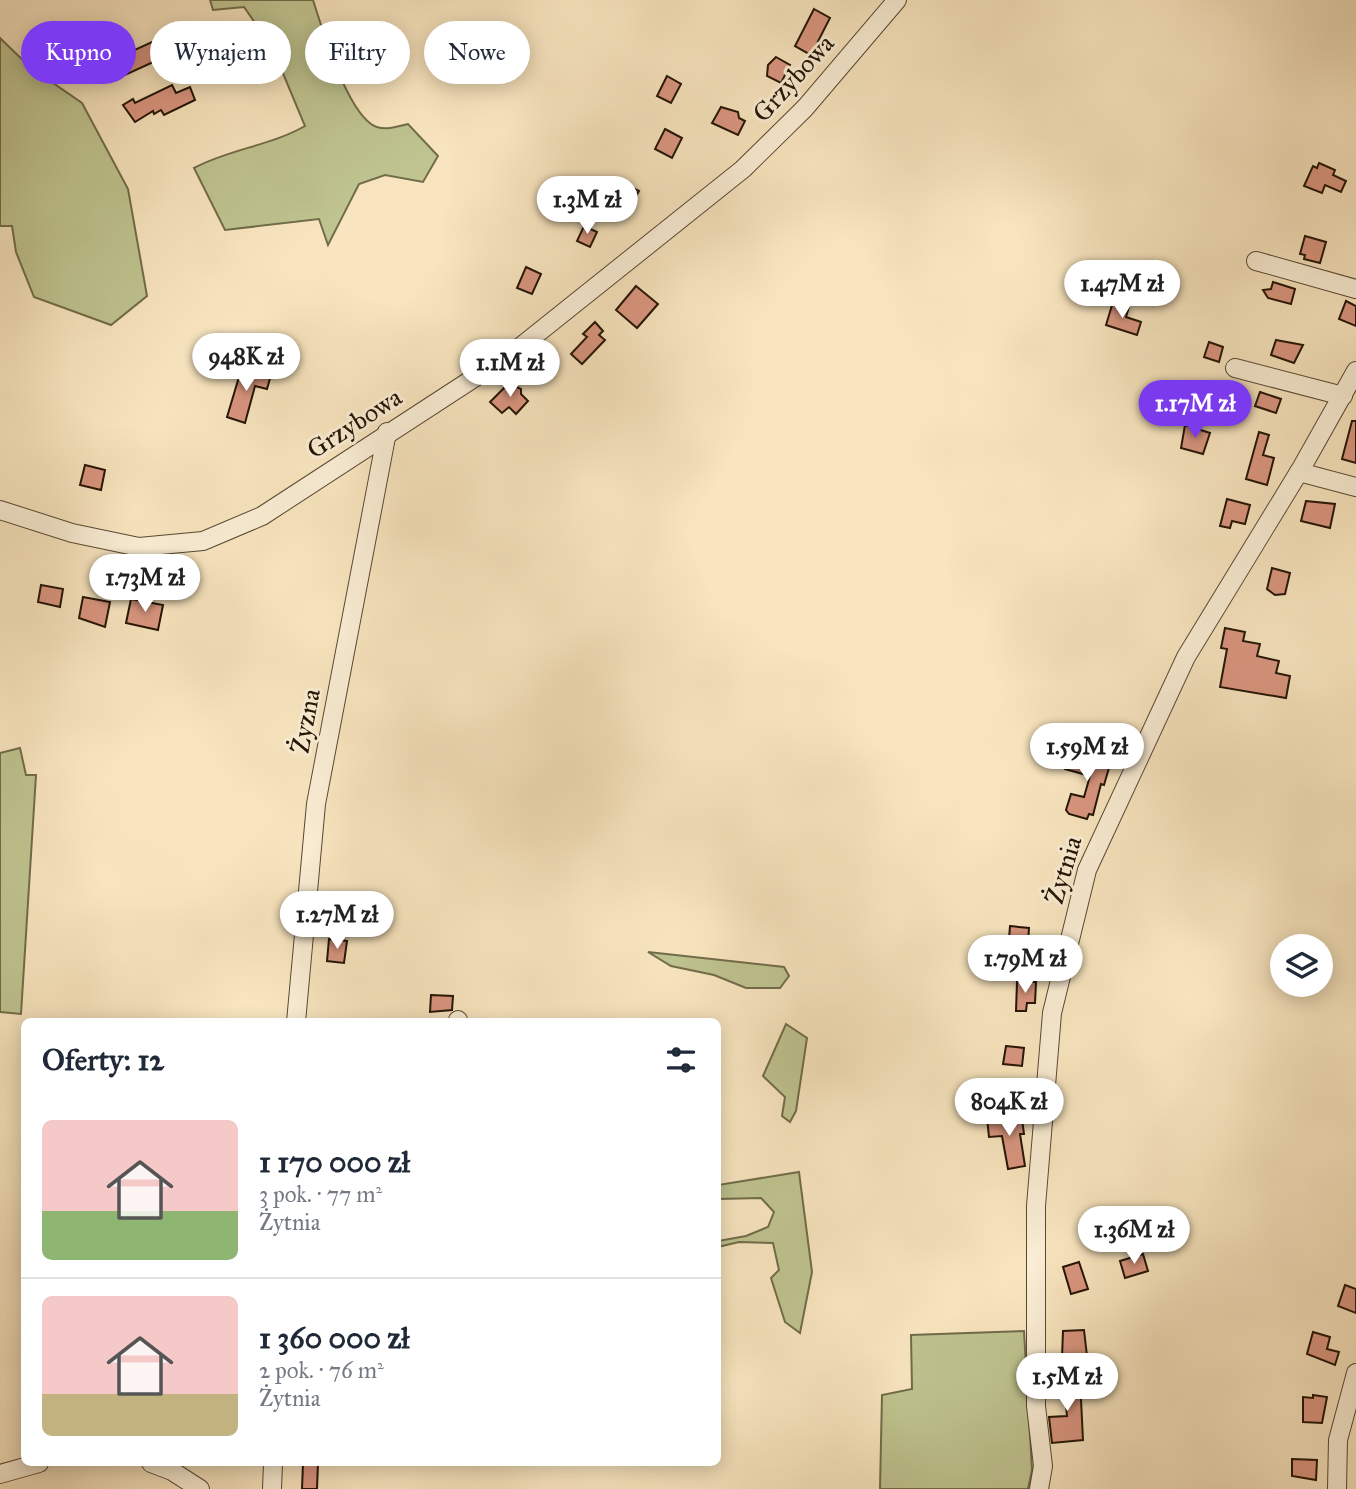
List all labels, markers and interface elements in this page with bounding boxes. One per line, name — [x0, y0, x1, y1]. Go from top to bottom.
chip: Kupno — [21, 21, 136, 84]
chip: Wynajem — [150, 21, 291, 84]
chip: Filtry — [305, 21, 410, 84]
chip: Nowe — [424, 21, 530, 84]
street label: Grzybowa — [745, 28, 841, 128]
pin: 1.3M zł — [522, 176, 652, 236]
text: 1.3M zł — [553, 185, 621, 213]
pin: 1.47M zł — [1050, 260, 1194, 320]
text: 1.47M zł — [1080, 269, 1164, 297]
pin: 948K zł — [181, 334, 311, 393]
pin: 1.1M zł — [445, 340, 575, 399]
text: 948K zł — [208, 342, 284, 370]
text: 1.1M zł — [476, 348, 544, 376]
pin: 1.17M zł — [1123, 380, 1267, 440]
street label: Grzybowa — [301, 381, 407, 465]
text: 1.17M zł — [1155, 389, 1235, 417]
pin: 1.73M zł — [73, 554, 217, 614]
text: 1.73M zł — [105, 563, 185, 591]
street label: Żyzna — [283, 686, 327, 756]
pin: 1.59M zł — [1015, 724, 1159, 783]
text: 1.59M zł — [1046, 732, 1128, 760]
street label: Żytnia — [1038, 832, 1088, 908]
pin: 1.27M zł — [265, 892, 409, 951]
text: 1.27M zł — [296, 900, 378, 928]
map controls — [1270, 934, 1333, 997]
button: layers — [1270, 934, 1333, 997]
pin: 1.79M zł — [953, 936, 1097, 995]
text: 1.79M zł — [984, 944, 1066, 972]
icon: filters — [662, 1041, 700, 1079]
text: Oferty: 12 — [42, 1042, 164, 1078]
pin: 804K zł — [944, 1078, 1074, 1138]
text: 804K zł — [971, 1087, 1047, 1115]
text: 1 170 000 zł — [259, 1144, 410, 1180]
icon: home — [98, 1148, 182, 1232]
text: 3 pok. · 77 m² — [259, 1180, 382, 1208]
pin: 1.36M zł — [1062, 1206, 1206, 1266]
text: Żytnia — [259, 1208, 320, 1236]
text: 1.36M zł — [1094, 1215, 1174, 1243]
text: 1 360 000 zł — [259, 1320, 409, 1356]
icon: home — [98, 1324, 182, 1408]
pin: 1.5M zł — [1002, 1354, 1132, 1413]
text: 2 pok. · 76 m² — [259, 1356, 384, 1384]
text: 1.5M zł — [1032, 1362, 1102, 1390]
text: Żytnia — [259, 1384, 320, 1412]

